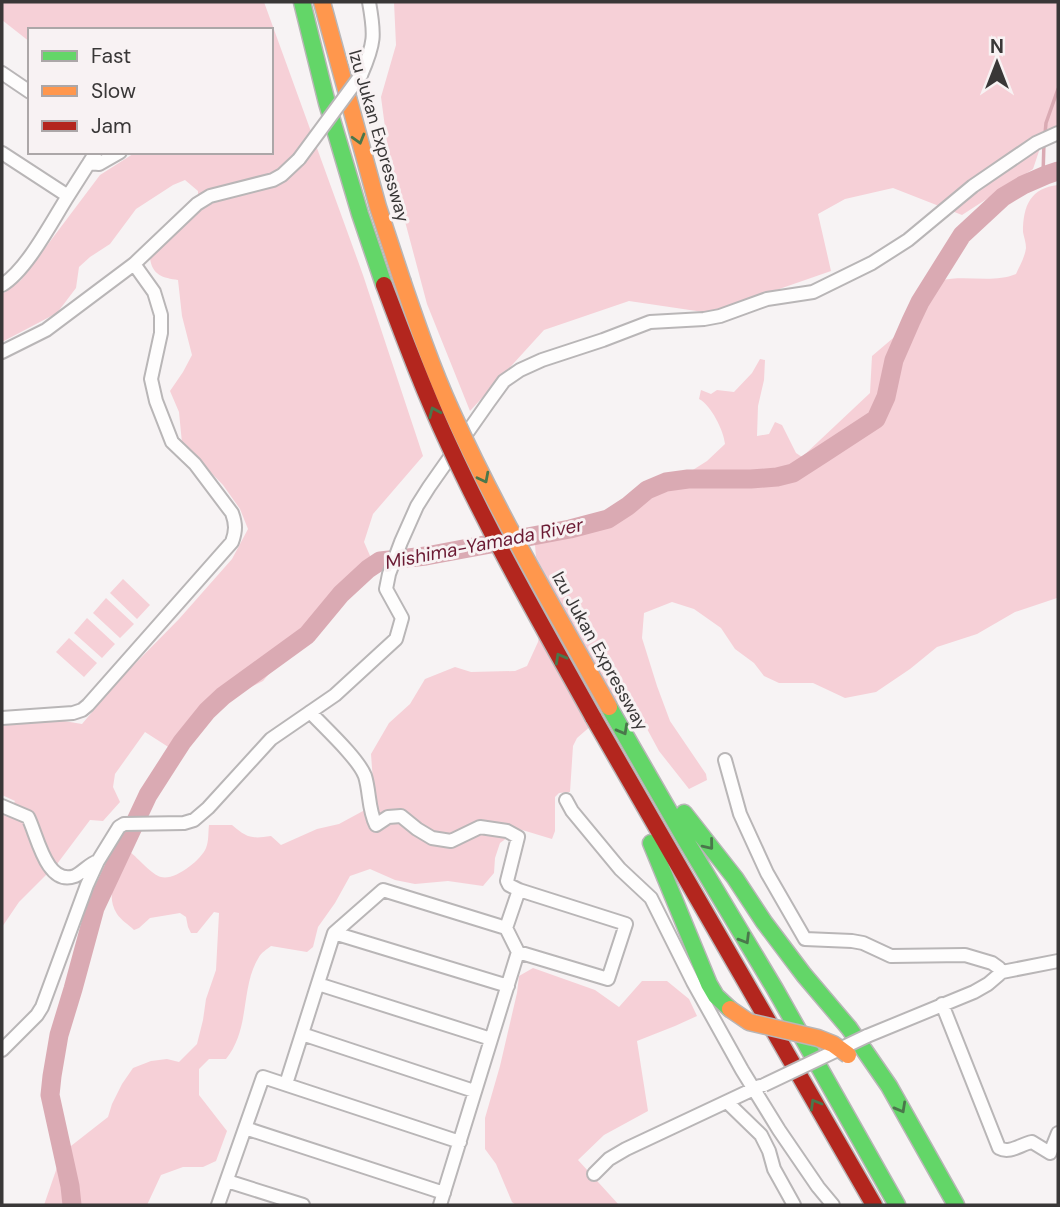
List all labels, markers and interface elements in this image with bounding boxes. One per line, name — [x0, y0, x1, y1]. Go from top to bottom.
legend — [28, 28, 273, 154]
north arrow — [962, 28, 1032, 98]
text: N — [990, 34, 1004, 59]
text: Fast — [91, 42, 131, 70]
street label: Izu Jukan Expressway — [343, 47, 415, 225]
text: Slow — [91, 77, 136, 105]
text: Jam — [91, 112, 132, 140]
one-way arrow — [351, 132, 365, 144]
one-way arrow — [428, 407, 442, 419]
one-way arrow — [476, 471, 490, 483]
water label: Mishima-Yamada River — [383, 512, 586, 575]
street label: Izu Jukan Expressway — [546, 567, 654, 735]
one-way arrow — [555, 652, 568, 665]
one-way arrow — [615, 723, 628, 736]
one-way arrow — [701, 837, 713, 850]
one-way arrow — [737, 932, 750, 945]
one-way arrow — [810, 1098, 823, 1111]
one-way arrow — [893, 1100, 906, 1113]

